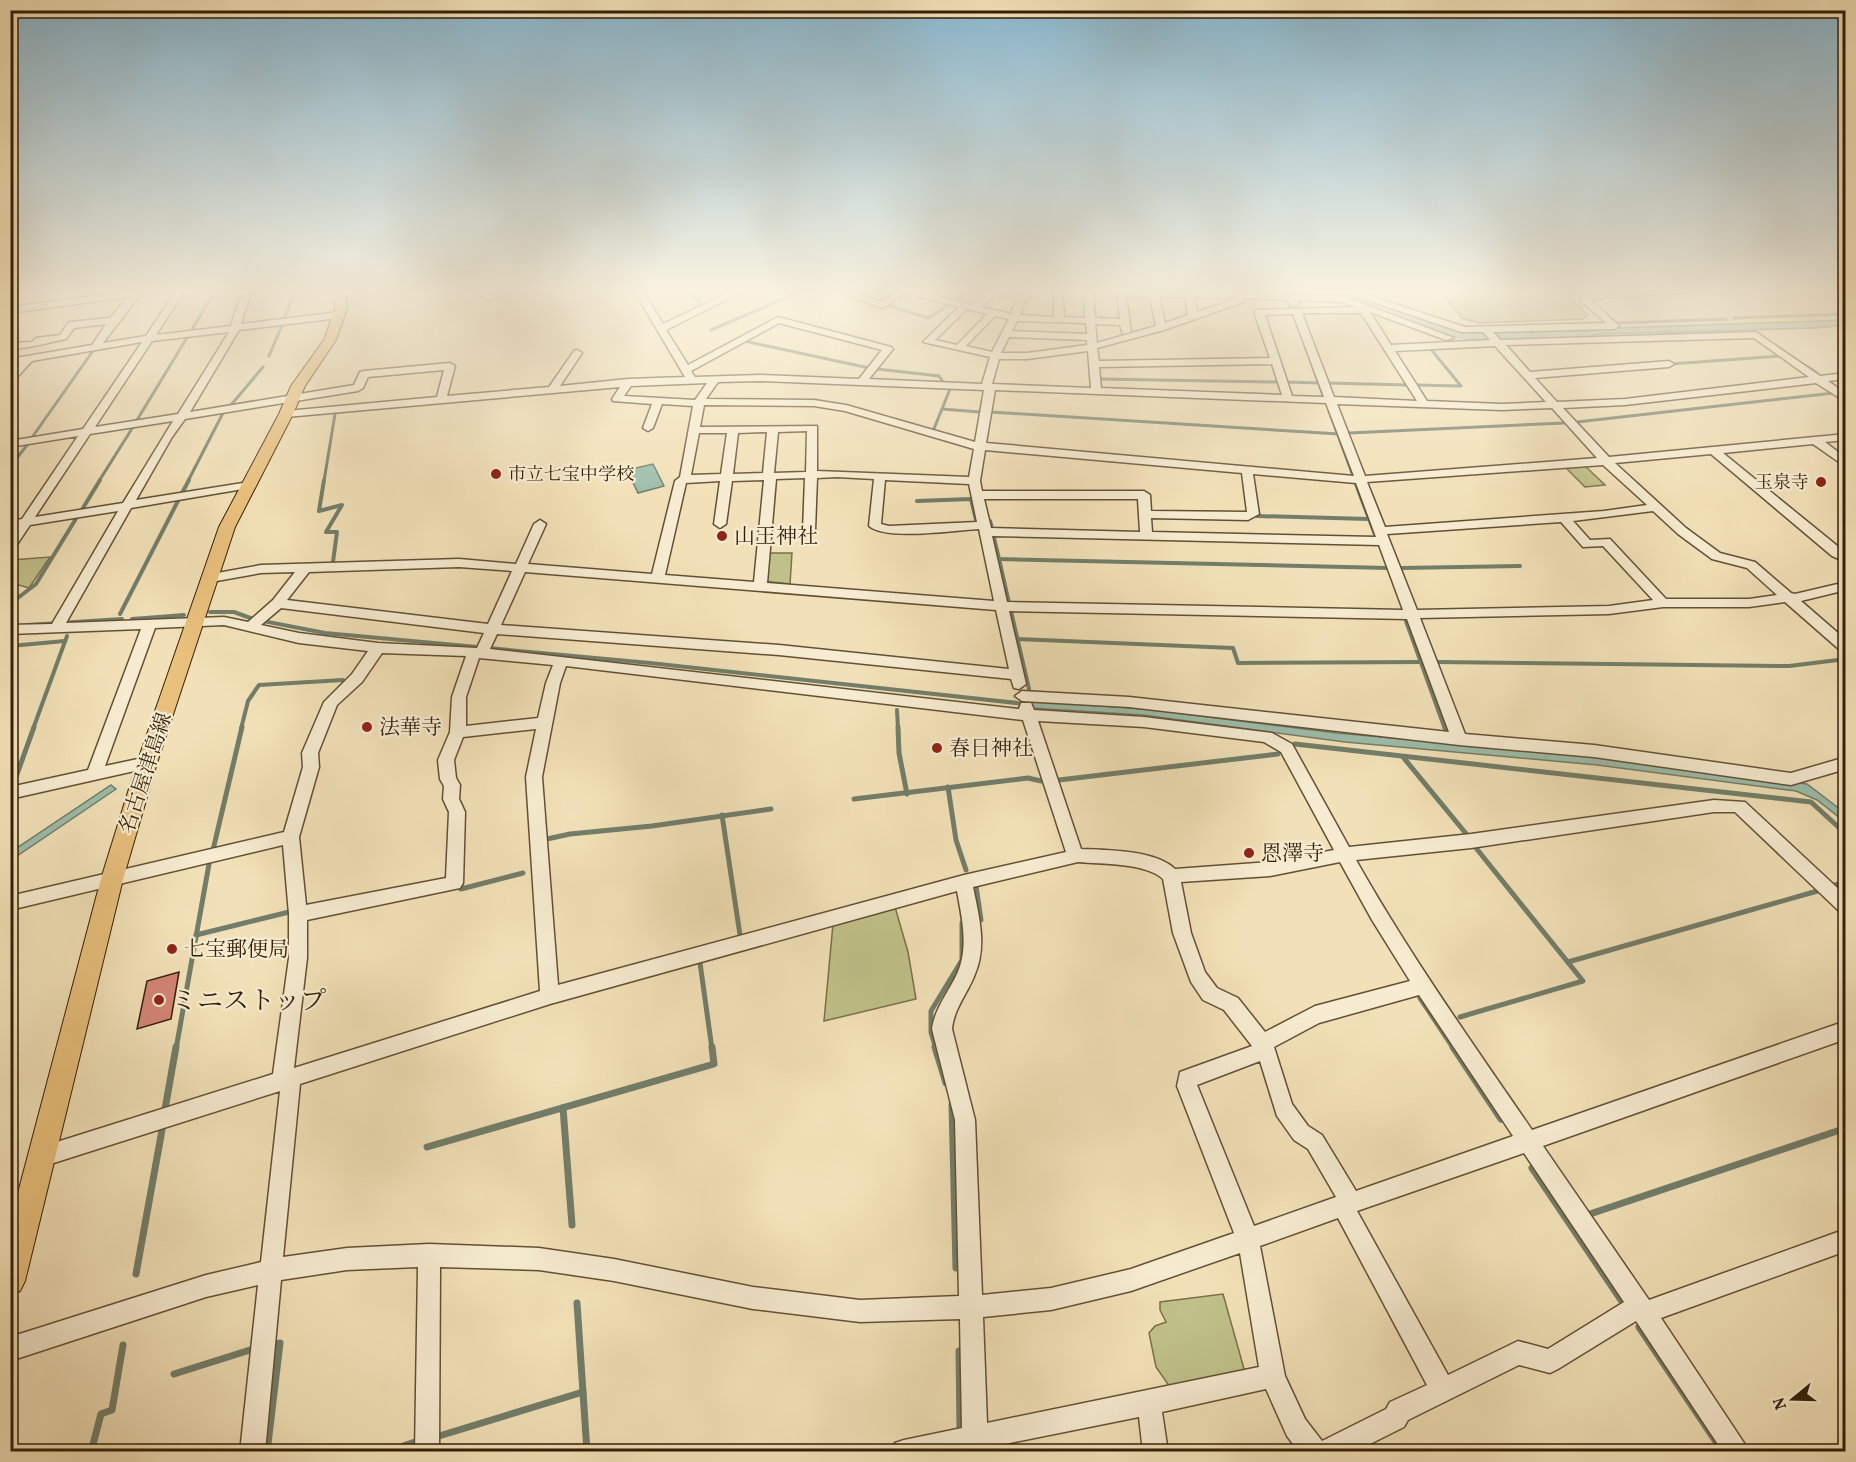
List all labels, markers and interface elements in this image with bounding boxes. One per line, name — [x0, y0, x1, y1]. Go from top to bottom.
place label: 市立七宝中学校 — [508, 463, 634, 488]
marker: 市立七宝中学校 — [489, 467, 503, 481]
place label: 玉泉寺 — [1755, 471, 1809, 496]
marker: 玉泉寺 — [1814, 475, 1828, 489]
place label: 山王神社 — [734, 523, 818, 552]
marker: 山王神社 — [715, 529, 729, 543]
street label: 名古屋津島線 — [113, 709, 180, 838]
place label: 法華寺 — [379, 714, 442, 743]
marker: 法華寺 — [360, 720, 374, 734]
place label: 春日神社 — [949, 735, 1033, 764]
marker: 春日神社 — [930, 741, 944, 755]
place label: 恩澤寺 — [1261, 840, 1324, 869]
marker: 恩澤寺 — [1242, 846, 1256, 860]
place label: 七宝郵便局 — [184, 936, 289, 965]
marker: 七宝郵便局 — [165, 942, 179, 956]
place label: ミニストップ — [171, 984, 326, 1020]
marker: ミニストップ — [152, 993, 166, 1007]
north arrow — [1763, 1369, 1823, 1429]
text: N — [1768, 1394, 1793, 1412]

